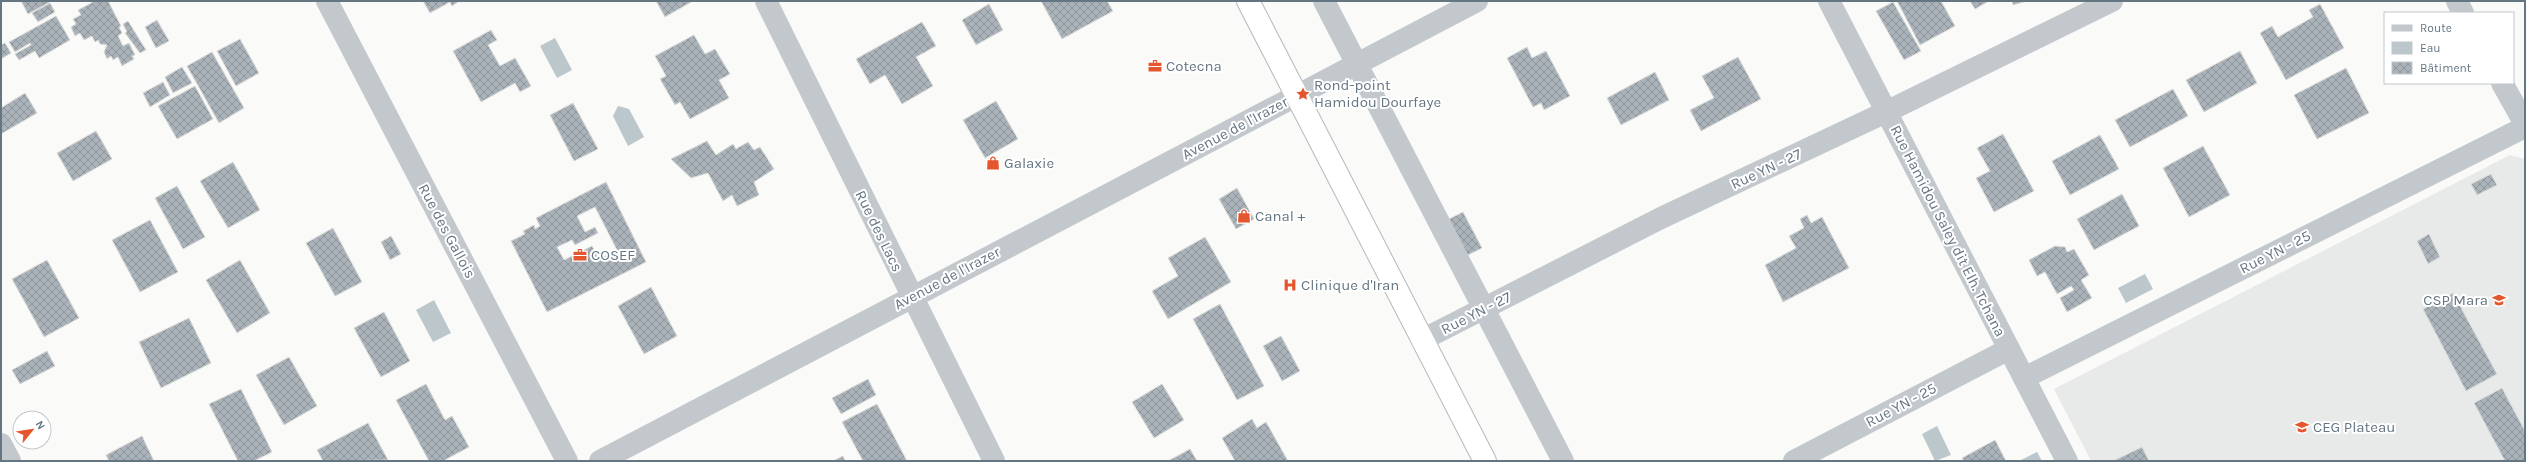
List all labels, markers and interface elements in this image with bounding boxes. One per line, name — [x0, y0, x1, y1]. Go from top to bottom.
legend — [2384, 12, 2514, 84]
text: Route — [2420, 21, 2452, 35]
text: Eau — [2420, 41, 2441, 55]
place label: Cotecna — [1166, 57, 1222, 75]
office icon: Cotecna — [1147, 58, 1163, 74]
text: Bâtiment — [2420, 61, 2472, 75]
place label: Rond-point Hamidou Dourfaye — [1314, 76, 1441, 111]
place icon: Rond-point Hamidou Dourfaye — [1295, 86, 1311, 102]
street label: Avenue de l'Irazer — [1179, 92, 1292, 164]
street label: Rue Hamidou Saley dit Elh. Tchana — [1887, 122, 2009, 340]
street label: Rue YN - 27 — [1728, 145, 1804, 193]
place label: Galaxie — [1004, 154, 1054, 172]
shop icon: Galaxie — [985, 155, 1001, 171]
street label: Rue des Gallois — [415, 181, 479, 281]
street label: Rue des Lacs — [852, 187, 906, 275]
place label: Canal + — [1255, 207, 1306, 225]
shop icon: Canal + — [1236, 208, 1252, 224]
street label: Rue YN - 25 — [2236, 226, 2314, 278]
street label: Avenue de l'Irazer — [891, 242, 1004, 314]
place label: COSEF — [591, 246, 635, 264]
office icon: COSEF — [572, 247, 588, 263]
place label: Clinique d'Iran — [1301, 276, 1399, 294]
hospital icon: Clinique d'Iran — [1282, 277, 1298, 293]
street label: Rue YN - 27 — [1438, 288, 1514, 338]
place label: CSP Mara — [2423, 291, 2488, 309]
school or university icon: CSP Mara — [2491, 292, 2507, 308]
street label: Rue YN - 25 — [1863, 379, 1939, 431]
north arrow — [12, 410, 52, 450]
place label: CEG Plateau — [2313, 418, 2395, 436]
text: N — [33, 419, 48, 432]
school or university icon: CEG Plateau — [2294, 419, 2310, 435]

